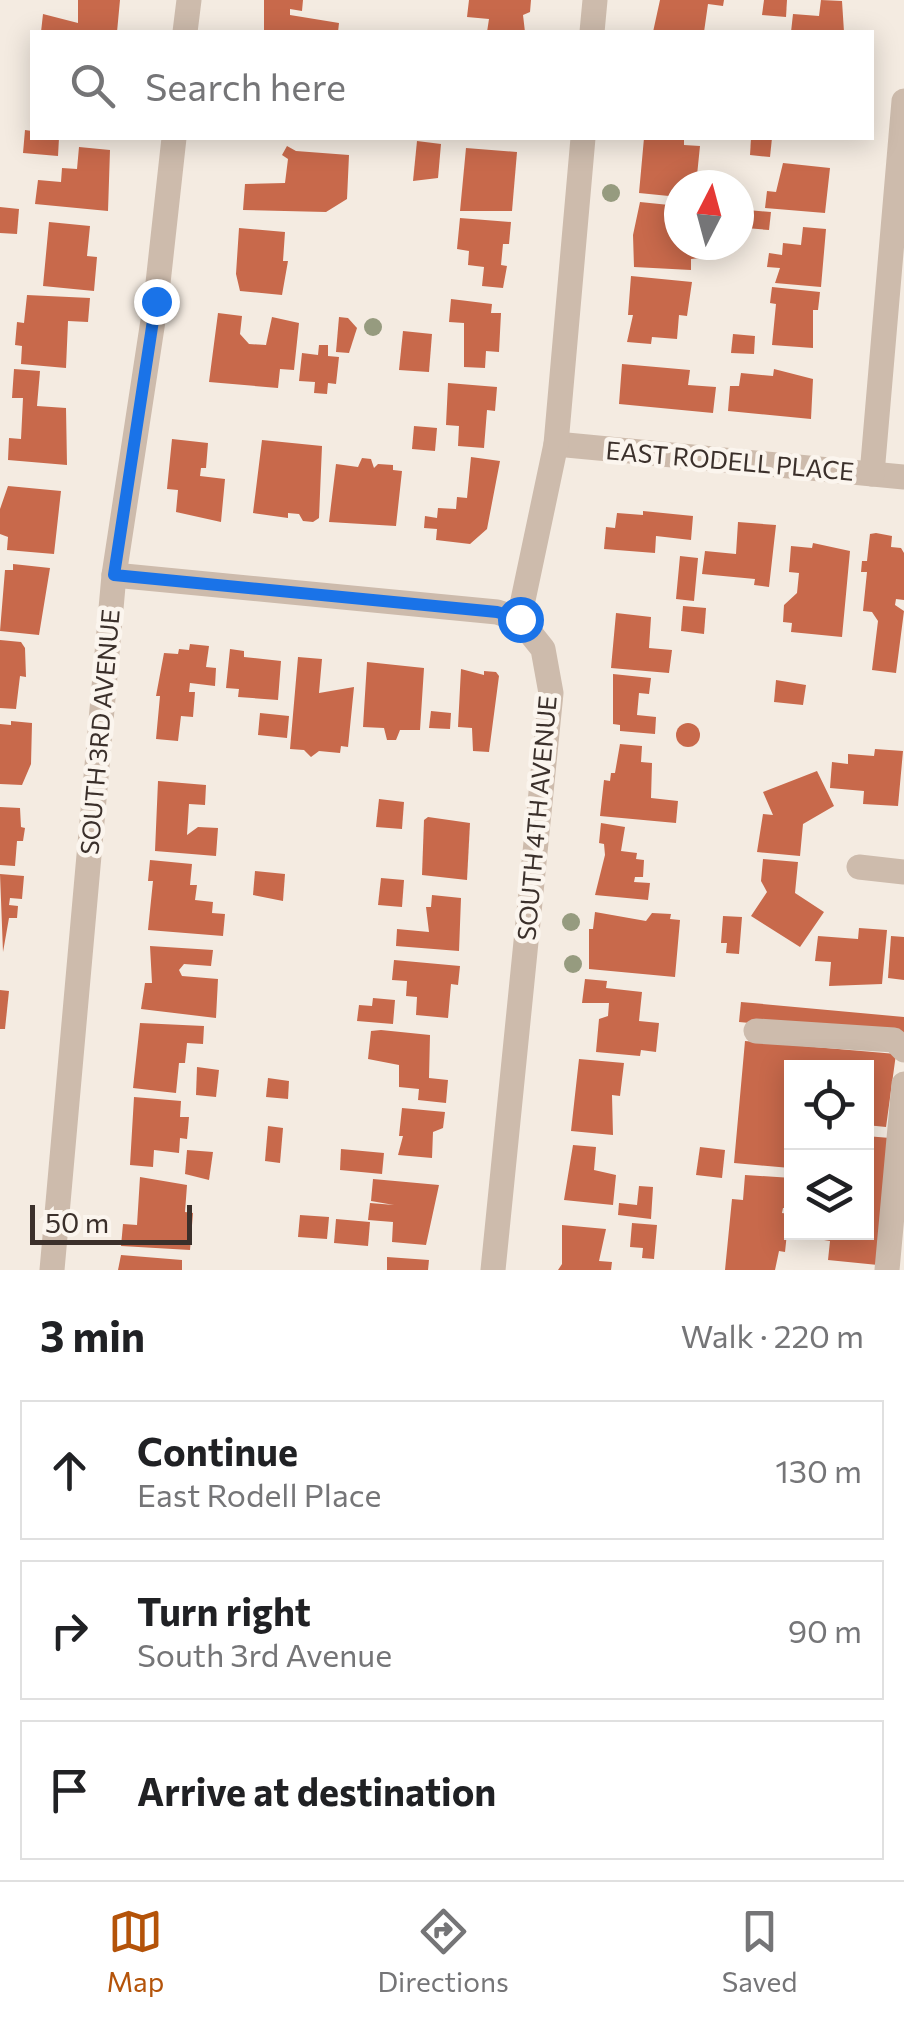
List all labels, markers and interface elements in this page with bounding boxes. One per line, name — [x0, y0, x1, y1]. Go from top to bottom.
search box — [30, 30, 874, 140]
icon: search — [65, 58, 120, 113]
text: Search here — [145, 62, 346, 109]
north arrow — [664, 170, 754, 260]
route end — [134, 279, 180, 325]
street label: EAST RODELL PLACE — [605, 434, 856, 486]
route start — [498, 597, 544, 643]
street label: SOUTH 3RD AVENUE — [73, 608, 125, 856]
street label: SOUTH 4TH AVENUE — [510, 694, 562, 942]
map controls — [784, 1060, 874, 1240]
button: locate — [784, 1060, 874, 1150]
button: layers — [784, 1150, 874, 1240]
scale bar — [30, 1200, 192, 1244]
text: 50 m — [45, 1205, 109, 1239]
text: 3 min — [40, 1309, 145, 1361]
text: Walk · 220 m — [681, 1315, 864, 1355]
text: Continue — [137, 1427, 298, 1474]
icon: ahead — [42, 1443, 97, 1498]
text: 130 m — [775, 1450, 862, 1490]
text: East Rodell Place — [137, 1474, 381, 1514]
text: Turn right — [137, 1587, 311, 1634]
icon: right — [42, 1603, 97, 1658]
text: 90 m — [788, 1610, 862, 1650]
text: South 3rd Avenue — [137, 1634, 392, 1674]
icon: arrive — [42, 1763, 97, 1818]
text: Arrive at destination — [137, 1767, 496, 1814]
tab: Map — [107, 1904, 164, 1998]
tab: Directions — [377, 1904, 509, 1998]
tab: Saved — [722, 1904, 797, 1998]

